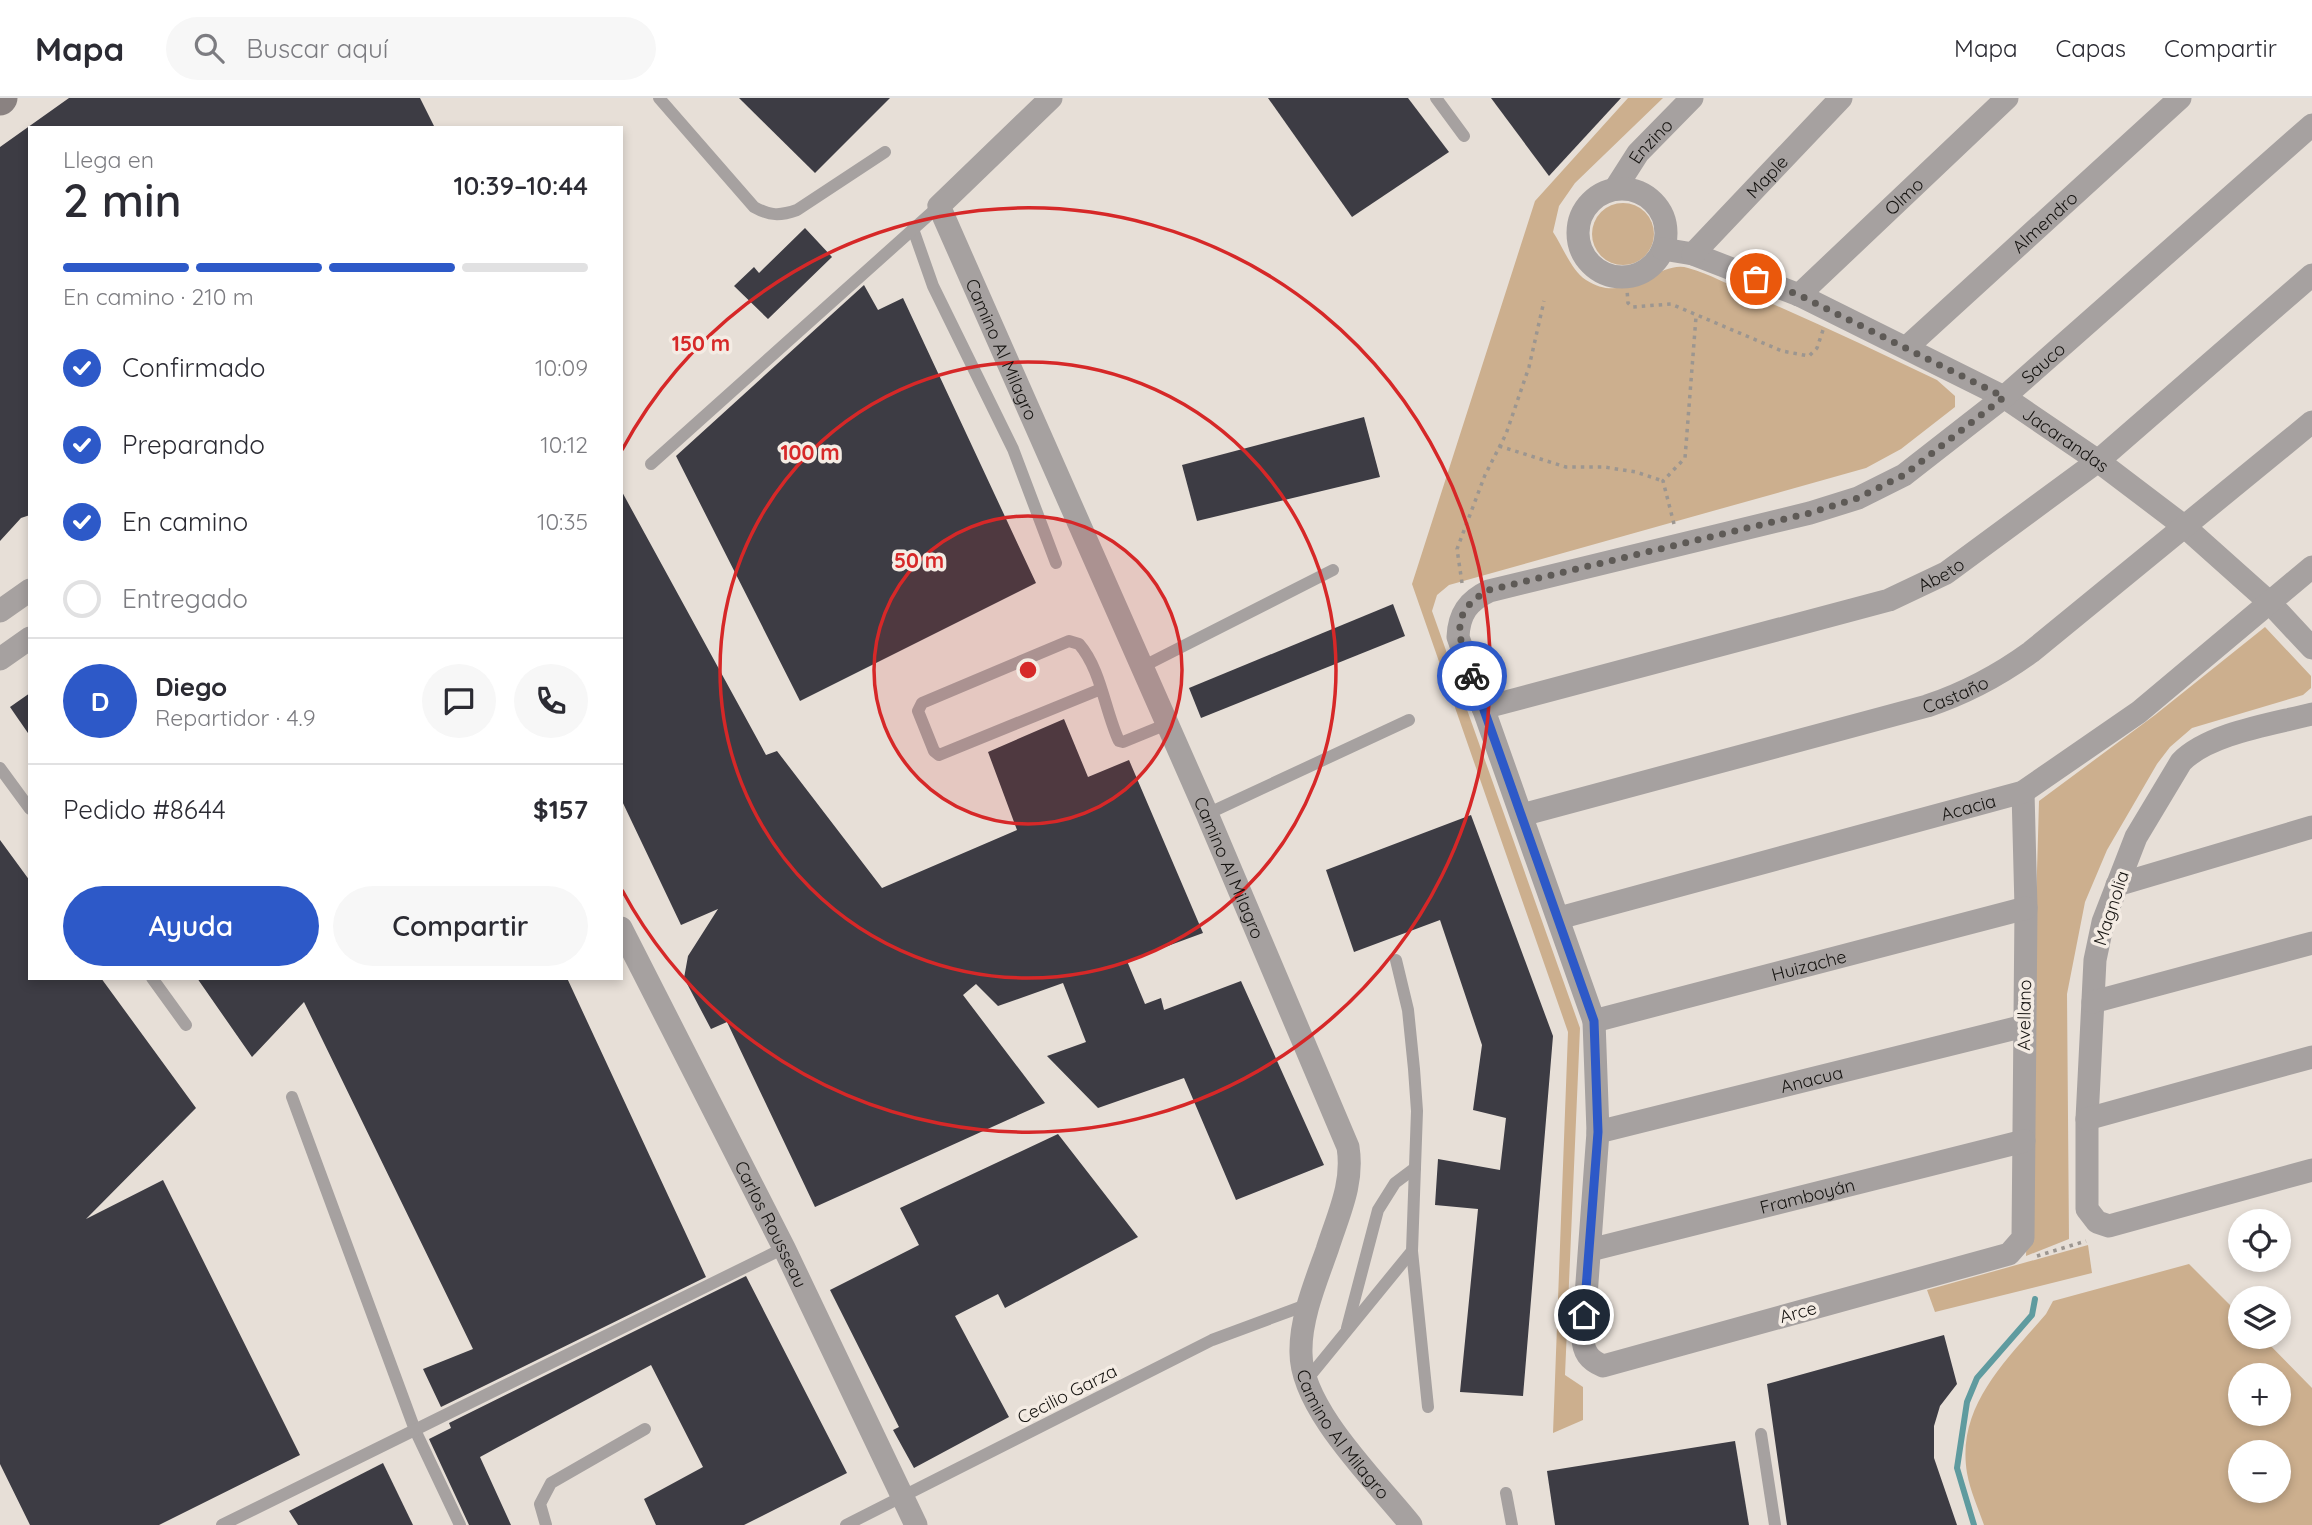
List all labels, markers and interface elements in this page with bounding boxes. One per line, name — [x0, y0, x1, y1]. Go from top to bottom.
search box — [166, 17, 656, 80]
text: Mapa — [35, 28, 124, 69]
icon: search — [190, 29, 228, 67]
text: Buscar aquí — [246, 32, 388, 65]
text: Mapa — [1954, 33, 2018, 63]
text: Capas — [2056, 33, 2126, 63]
text: Compartir — [2164, 33, 2277, 63]
street label: Enzino — [1623, 113, 1677, 168]
text: Llega en — [63, 145, 154, 174]
street label: Maple — [1741, 150, 1792, 203]
text: 10:39–10:44 — [453, 169, 588, 202]
text: 2 min — [63, 171, 182, 229]
street label: Olmo — [1879, 172, 1928, 220]
street label: Almendro — [2007, 186, 2082, 257]
pin — [1726, 249, 1786, 309]
icon: bag — [1737, 260, 1775, 298]
street label: Camino Al Milagro — [961, 275, 1043, 423]
text: En camino · 210 m — [63, 282, 254, 311]
text: 150 m — [672, 330, 730, 356]
street label: Sauco — [2016, 337, 2070, 388]
icon: check — [63, 349, 101, 387]
text: Confirmado — [122, 351, 266, 384]
text: 10:09 — [535, 353, 588, 382]
street label: Jacarandas — [2018, 402, 2114, 477]
icon: check — [63, 426, 101, 464]
text: Preparando — [122, 428, 265, 461]
text: 10:12 — [540, 430, 588, 459]
text: 100 m — [780, 439, 840, 465]
icon: check — [63, 503, 101, 541]
text: En camino — [122, 505, 248, 538]
text: 10:35 — [537, 507, 588, 536]
text: 50 m — [894, 547, 944, 573]
street label: Abeto — [1914, 552, 1969, 596]
text: Entregado — [122, 582, 248, 615]
courier — [1437, 641, 1507, 711]
icon: bike — [1453, 657, 1491, 695]
centre of rings — [1016, 658, 1040, 682]
button: chat — [422, 664, 496, 738]
button: phone — [514, 664, 588, 738]
text: Diego — [155, 670, 227, 703]
street label: Castaño — [1919, 670, 1992, 718]
text: D — [91, 685, 109, 718]
text: Repartidor · 4.9 — [155, 703, 316, 732]
street label: Acacia — [1938, 788, 1998, 825]
text: Pedido #8644 — [63, 793, 226, 826]
text: $157 — [533, 793, 588, 826]
street label: Camino Al Milagro — [1189, 793, 1270, 942]
street label: Magnolia — [2088, 868, 2134, 948]
button: Ayuda — [63, 886, 319, 966]
button: Compartir — [333, 886, 588, 966]
street label: Huizache — [1769, 944, 1849, 986]
street label: Avellano — [2012, 979, 2036, 1051]
street label: Anacua — [1778, 1060, 1845, 1098]
street label: Carlos Rousseau — [730, 1157, 813, 1291]
street label: Framboyán — [1757, 1172, 1857, 1218]
map controls — [2228, 1209, 2291, 1503]
button: locate — [2228, 1209, 2291, 1272]
pin — [1554, 1285, 1614, 1345]
button: layers — [2228, 1286, 2291, 1349]
icon: home — [1565, 1296, 1603, 1334]
street label: Arce — [1777, 1296, 1819, 1328]
street label: Cecilio Garza — [1013, 1359, 1121, 1429]
button: + — [2228, 1363, 2291, 1426]
street label: Camino Al Milagro — [1292, 1367, 1395, 1504]
button: − — [2228, 1440, 2291, 1503]

